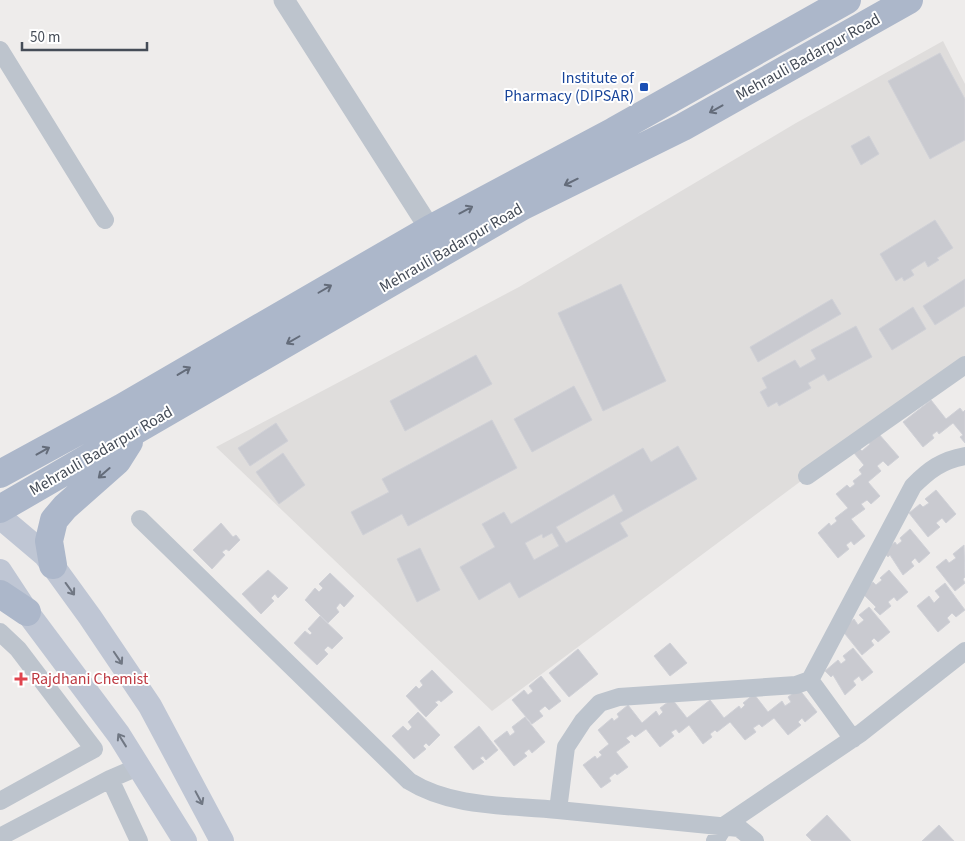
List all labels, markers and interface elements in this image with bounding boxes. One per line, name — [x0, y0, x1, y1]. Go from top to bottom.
street label: Mehrauli Badarpur Road — [732, 8, 884, 106]
scale bar — [22, 20, 148, 52]
text: 50 m — [30, 27, 60, 48]
place label: Institute of Pharmacy (DIPSAR) — [504, 67, 635, 107]
marker: Institute of Pharmacy (DIPSAR) — [638, 81, 650, 93]
one-way arrow — [709, 104, 723, 114]
one-way arrow — [564, 178, 579, 188]
street label: Mehrauli Badarpur Road — [375, 198, 527, 298]
one-way arrow — [459, 205, 474, 215]
one-way arrow — [317, 283, 331, 293]
one-way arrow — [286, 336, 300, 346]
one-way arrow — [177, 365, 191, 375]
street label: Mehrauli Badarpur Road — [25, 401, 177, 501]
one-way arrow — [35, 446, 50, 455]
one-way arrow — [98, 467, 111, 478]
one-way arrow — [65, 582, 75, 596]
one-way arrow — [112, 651, 123, 665]
place label: Rajdhani Chemist — [31, 668, 149, 690]
marker: Rajdhani Chemist — [15, 673, 27, 685]
one-way arrow — [117, 734, 127, 748]
one-way arrow — [195, 790, 204, 805]

